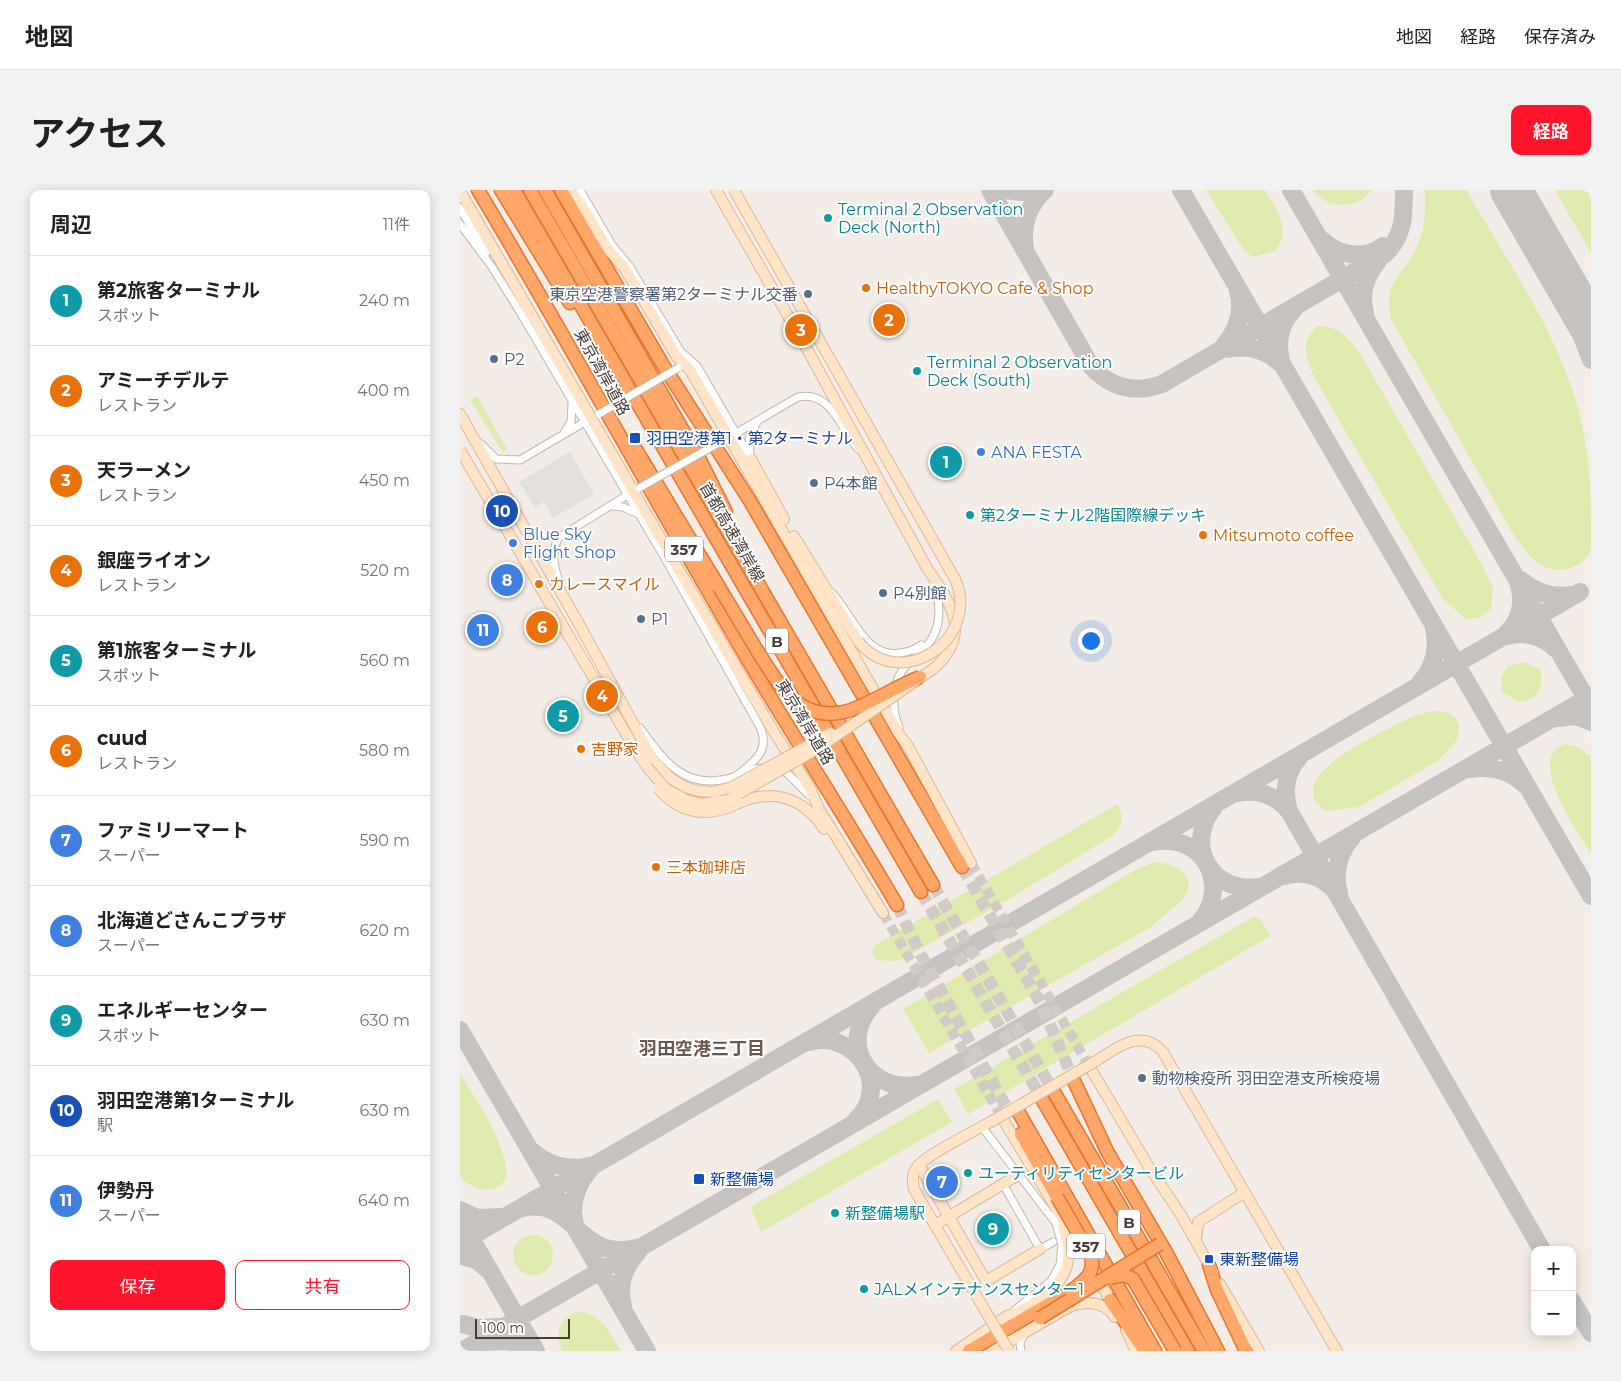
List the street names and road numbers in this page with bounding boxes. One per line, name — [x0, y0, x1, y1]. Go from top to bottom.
street label: 東京湾岸道路 — [570, 325, 634, 419]
street label: 首都高速湾岸線 — [696, 479, 768, 585]
road number: 357 — [665, 536, 703, 562]
road number: B — [766, 628, 788, 654]
street label: 東京湾岸道路 — [772, 676, 838, 768]
road number: B — [1118, 1210, 1140, 1234]
road number: 357 — [1067, 1234, 1105, 1258]

